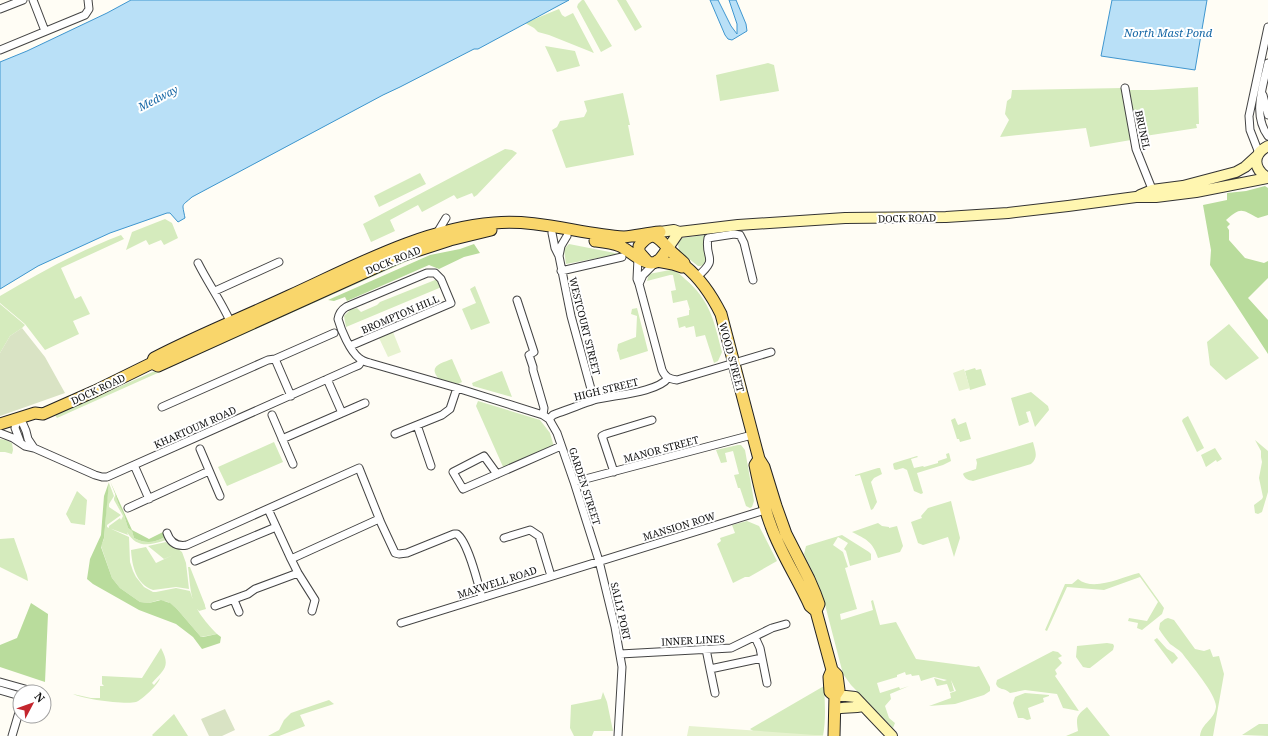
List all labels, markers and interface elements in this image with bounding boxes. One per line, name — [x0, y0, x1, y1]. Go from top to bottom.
water label: North Mast Pond — [1123, 25, 1213, 40]
water label: Medway — [134, 81, 181, 114]
street label: BRUNEL — [1132, 109, 1154, 151]
street label: DOCK ROAD — [878, 210, 936, 226]
street label: DOCK ROAD — [363, 243, 423, 277]
street label: WESTCOURT STREET — [566, 276, 604, 376]
street label: BROMPTON HILL — [359, 291, 441, 337]
street label: WOOD STREET — [716, 321, 748, 393]
street label: DOCK ROAD — [69, 370, 127, 408]
street label: HIGH STREET — [572, 374, 640, 404]
street label: KHARTOUM ROAD — [152, 403, 238, 451]
street label: MANOR STREET — [622, 432, 700, 466]
street label: GARDEN STREET — [566, 445, 604, 527]
street label: MANSION ROW — [641, 508, 717, 544]
street label: MAXWELL ROAD — [456, 563, 538, 601]
street label: SALLY PORT — [608, 581, 634, 641]
street label: INNER LINES — [661, 631, 725, 649]
north arrow — [12, 684, 52, 724]
text: N — [31, 689, 49, 706]

